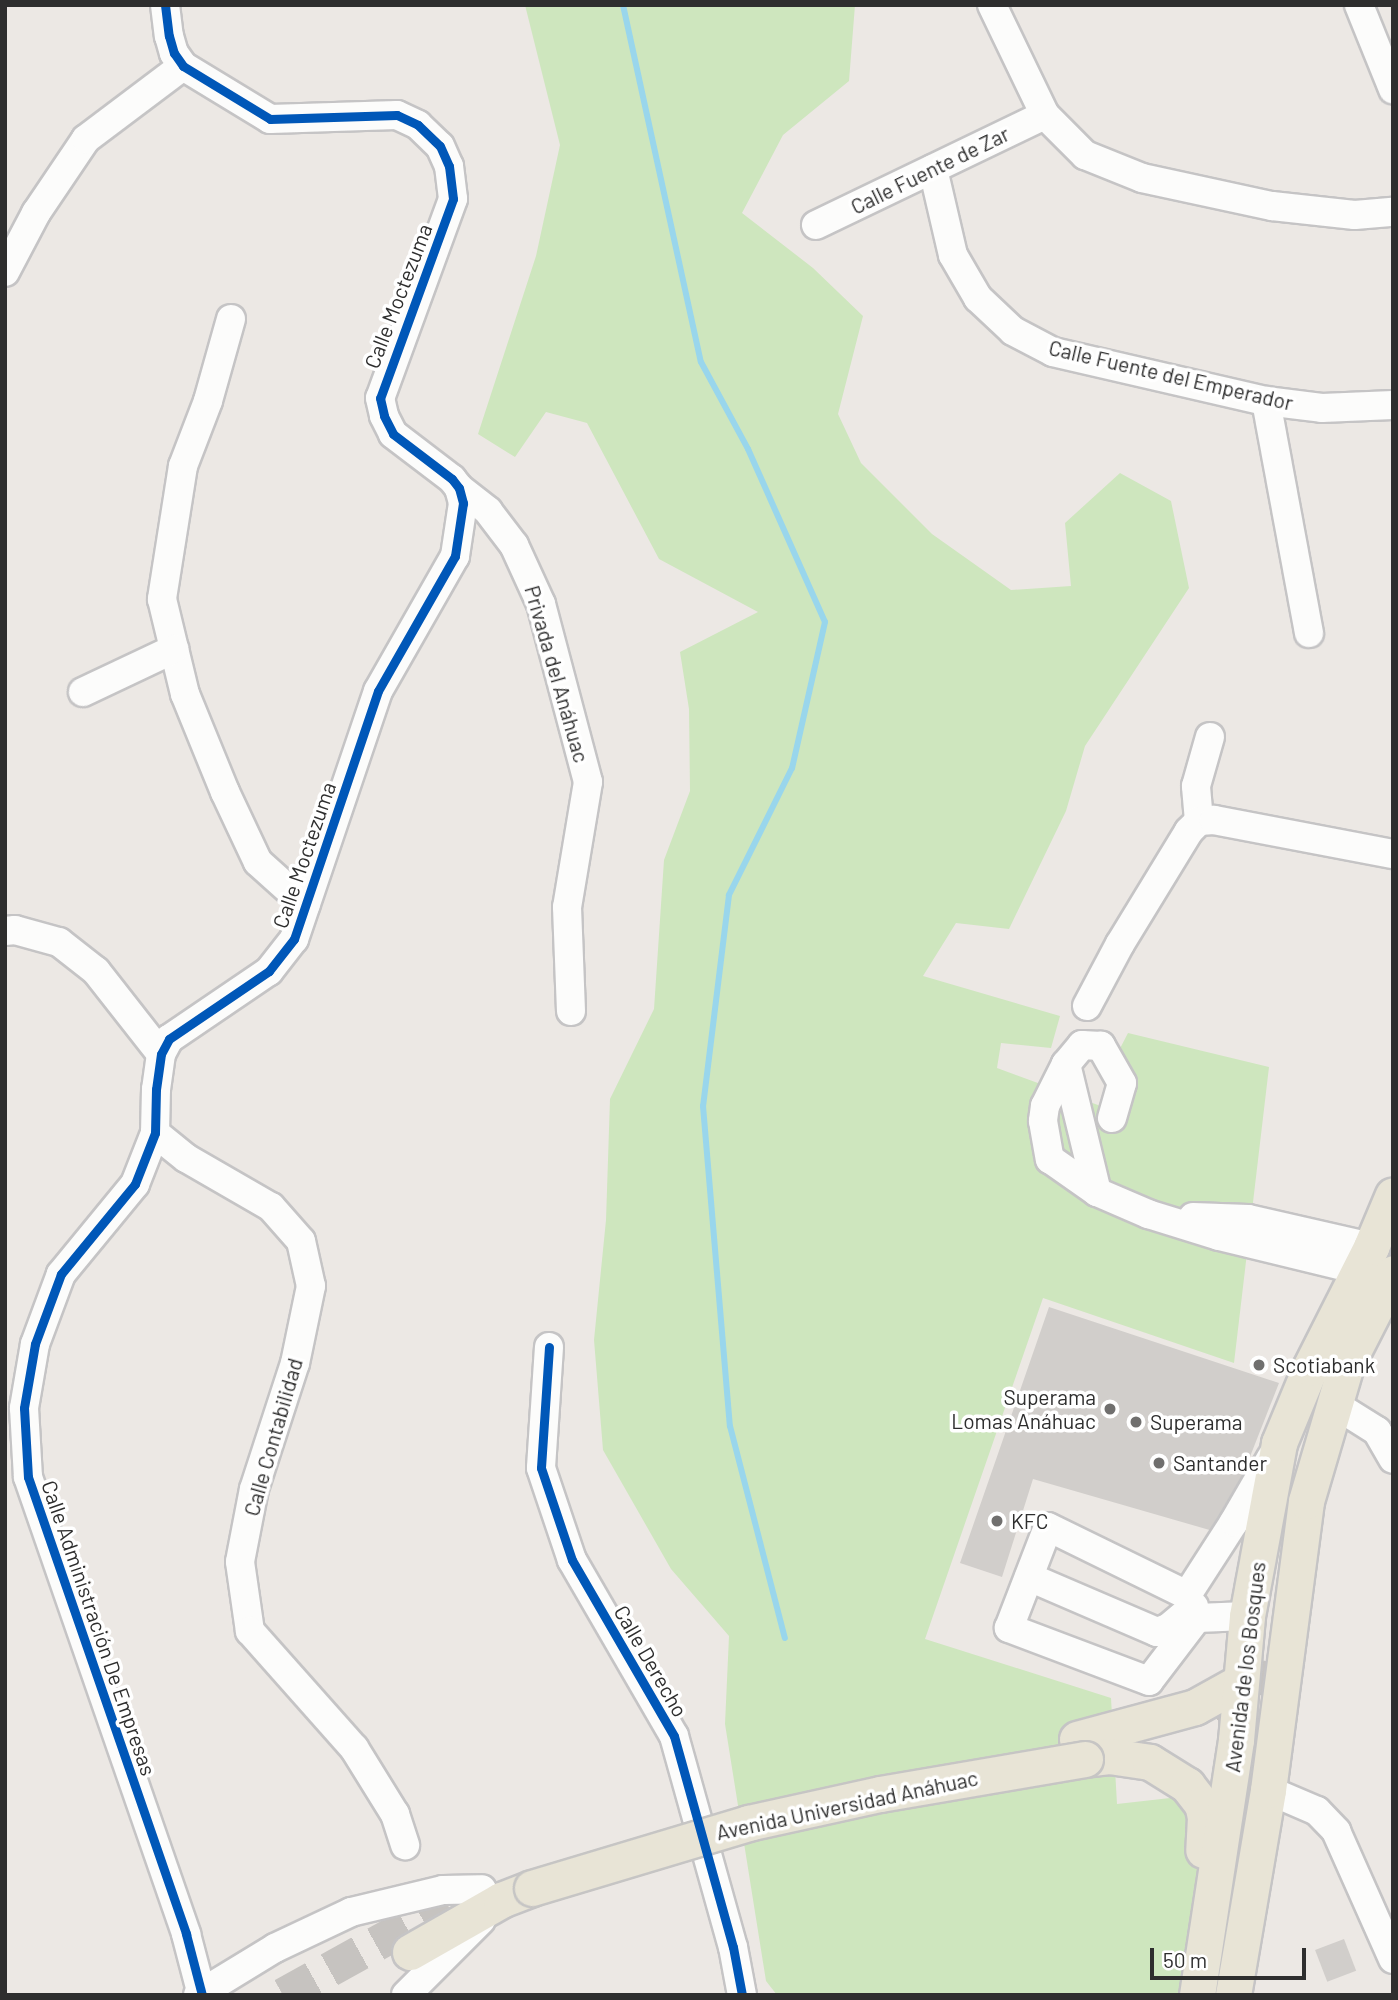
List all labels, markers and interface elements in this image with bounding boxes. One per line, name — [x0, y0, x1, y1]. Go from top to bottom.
street label: Calle Fuente de Zar — [847, 121, 1013, 219]
street label: Calle Moctezuma — [359, 220, 437, 372]
street label: Calle Fuente del Emperador — [1046, 335, 1296, 415]
street label: Privada del Anáhuac — [520, 583, 594, 765]
street label: Calle Moctezuma — [267, 779, 341, 931]
place label: Scotiabank — [1273, 1352, 1375, 1378]
street label: Calle Contabilidad — [238, 1355, 308, 1519]
marker: Scotiabank — [1251, 1357, 1267, 1373]
place label: Superama Lomas Anáhuac — [951, 1384, 1096, 1434]
marker: Superama Lomas Anáhuac — [1102, 1401, 1118, 1417]
place label: Superama — [1150, 1409, 1243, 1435]
marker: Superama — [1128, 1414, 1144, 1430]
place label: Santander — [1173, 1450, 1267, 1476]
marker: Santander — [1151, 1455, 1167, 1471]
street label: Calle Administración De Empresas — [37, 1477, 161, 1779]
place label: KFC — [1011, 1508, 1048, 1534]
marker: KFC — [989, 1513, 1005, 1529]
street label: Avenida de los Bosques — [1220, 1560, 1270, 1774]
street label: Calle Derecho — [609, 1601, 693, 1721]
street label: Avenida Universidad Anáhuac — [714, 1765, 980, 1845]
scale bar — [1153, 1934, 1309, 1978]
text: 50 m — [1163, 1947, 1207, 1972]

